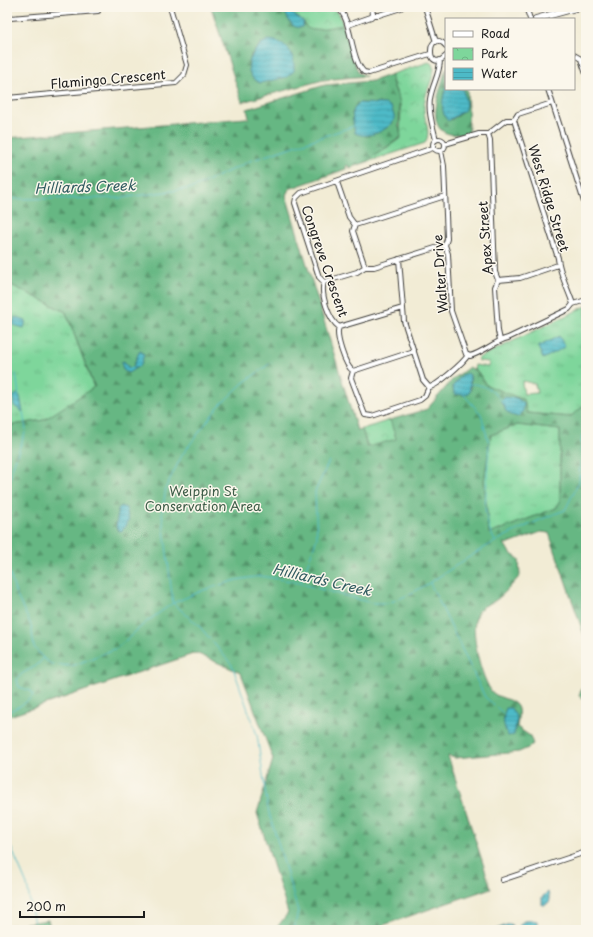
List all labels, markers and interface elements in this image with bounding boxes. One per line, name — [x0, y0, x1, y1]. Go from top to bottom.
legend — [445, 18, 575, 90]
text: Road — [481, 24, 510, 42]
text: Park — [481, 44, 508, 62]
street label: Flamingo Crescent — [49, 64, 166, 93]
text: Water — [481, 64, 518, 82]
street label: West Ridge Street — [524, 142, 575, 254]
water label: Hilliards Creek — [34, 174, 137, 199]
street label: Apex Street — [472, 200, 497, 276]
street label: Congreve Crescent — [297, 202, 354, 319]
street label: Walter Drive — [427, 234, 452, 314]
park label: Weippin St Conservation Area — [145, 481, 262, 515]
water label: Hilliards Creek — [271, 558, 375, 601]
scale bar — [20, 893, 144, 919]
text: 200 m — [26, 897, 66, 915]

